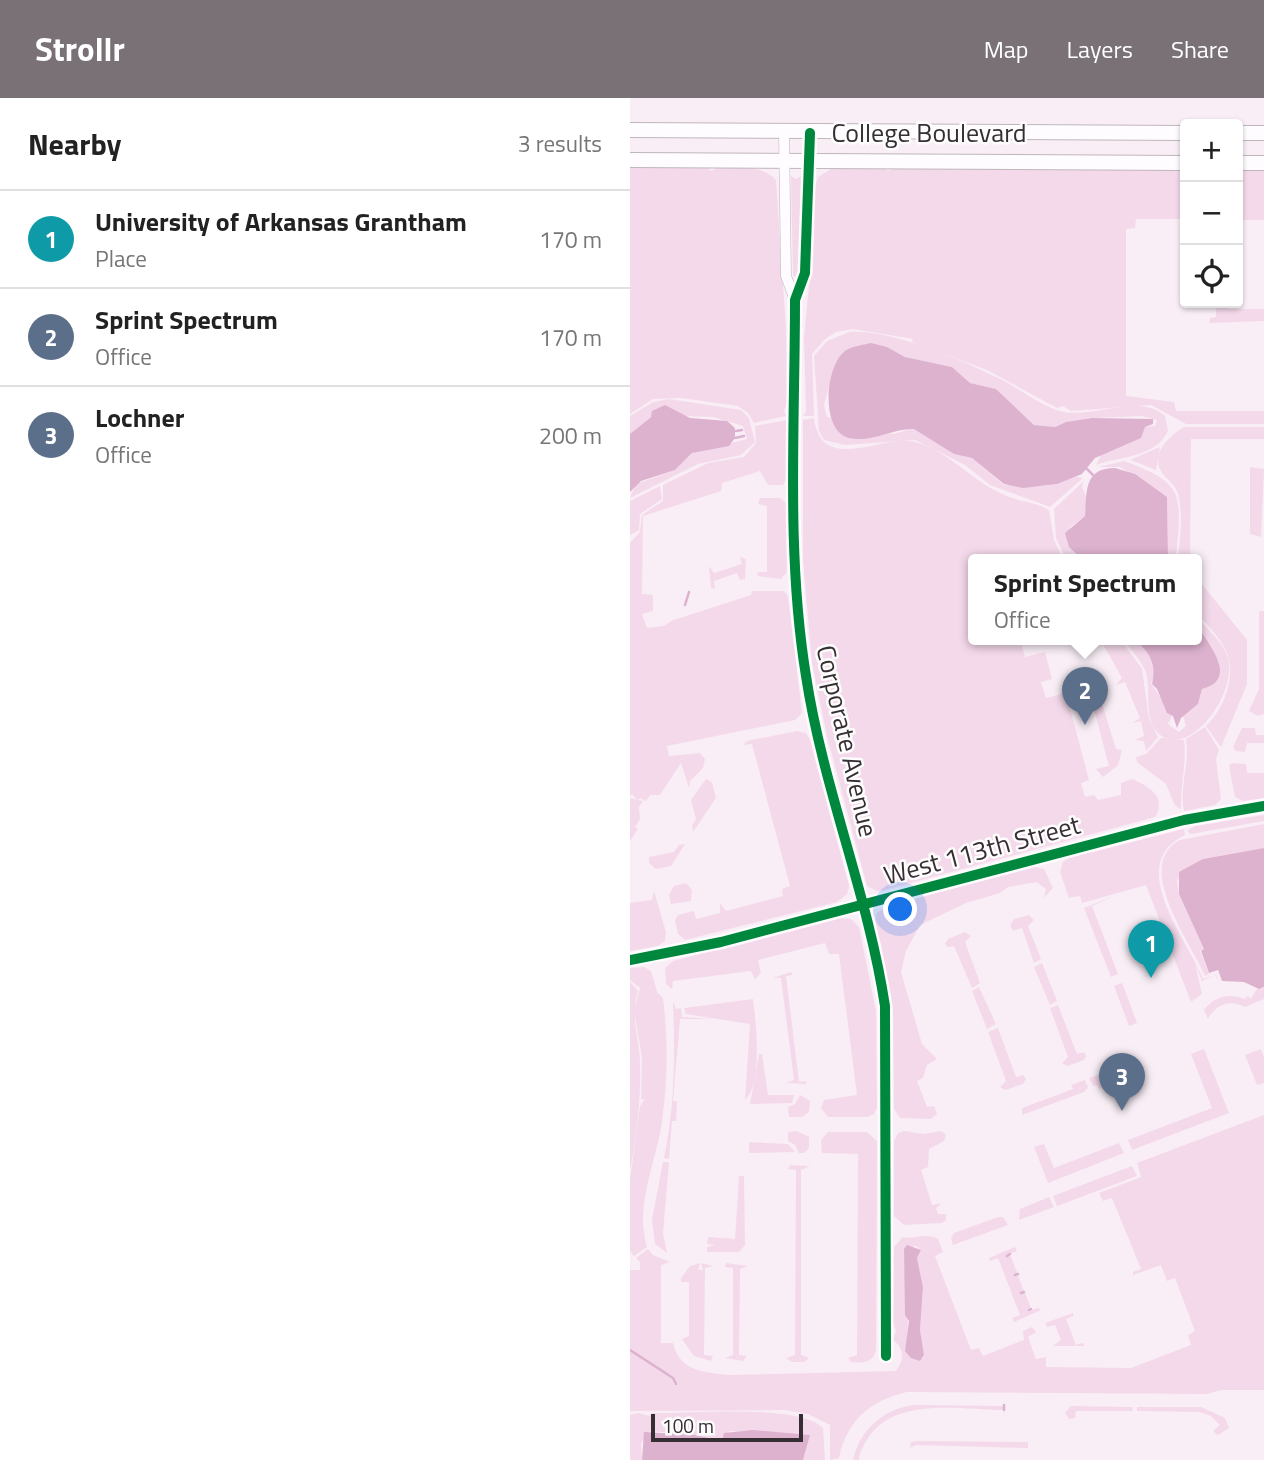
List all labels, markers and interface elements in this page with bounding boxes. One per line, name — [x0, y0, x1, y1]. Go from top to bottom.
text: Strollr — [35, 24, 125, 74]
text: Map — [984, 31, 1029, 67]
text: Layers — [1067, 31, 1133, 67]
text: Share — [1171, 31, 1229, 67]
street label: College Boulevard — [831, 113, 1027, 152]
map controls — [1180, 119, 1243, 308]
button: + — [1180, 119, 1243, 182]
text: Nearby — [28, 121, 121, 167]
text: 3 results — [518, 126, 602, 161]
button: − — [1180, 182, 1243, 245]
text: University of Arkansas Grantham — [95, 202, 467, 241]
text: 1 — [45, 222, 57, 257]
text: 170 m — [539, 222, 602, 257]
text: Place — [95, 241, 147, 276]
button: locate — [1180, 245, 1243, 308]
text: Sprint Spectrum — [95, 300, 278, 339]
text: 2 — [45, 320, 57, 355]
text: 170 m — [539, 320, 602, 355]
text: Office — [95, 339, 152, 374]
text: Lochner — [95, 398, 184, 437]
text: 3 — [45, 418, 57, 453]
text: 200 m — [539, 418, 602, 453]
text: Office — [95, 437, 152, 472]
popup — [968, 554, 1202, 645]
text: Sprint Spectrum — [994, 563, 1176, 602]
text: Office — [994, 602, 1051, 637]
street label: Corporate Avenue — [807, 641, 888, 840]
pin: 2 — [1062, 667, 1108, 725]
street label: West 113th Street — [879, 805, 1085, 895]
your location — [883, 892, 917, 926]
pin: 1 — [1128, 920, 1174, 978]
pin: 3 — [1099, 1053, 1145, 1111]
scale bar — [651, 1411, 803, 1443]
text: 100 m — [662, 1411, 714, 1440]

